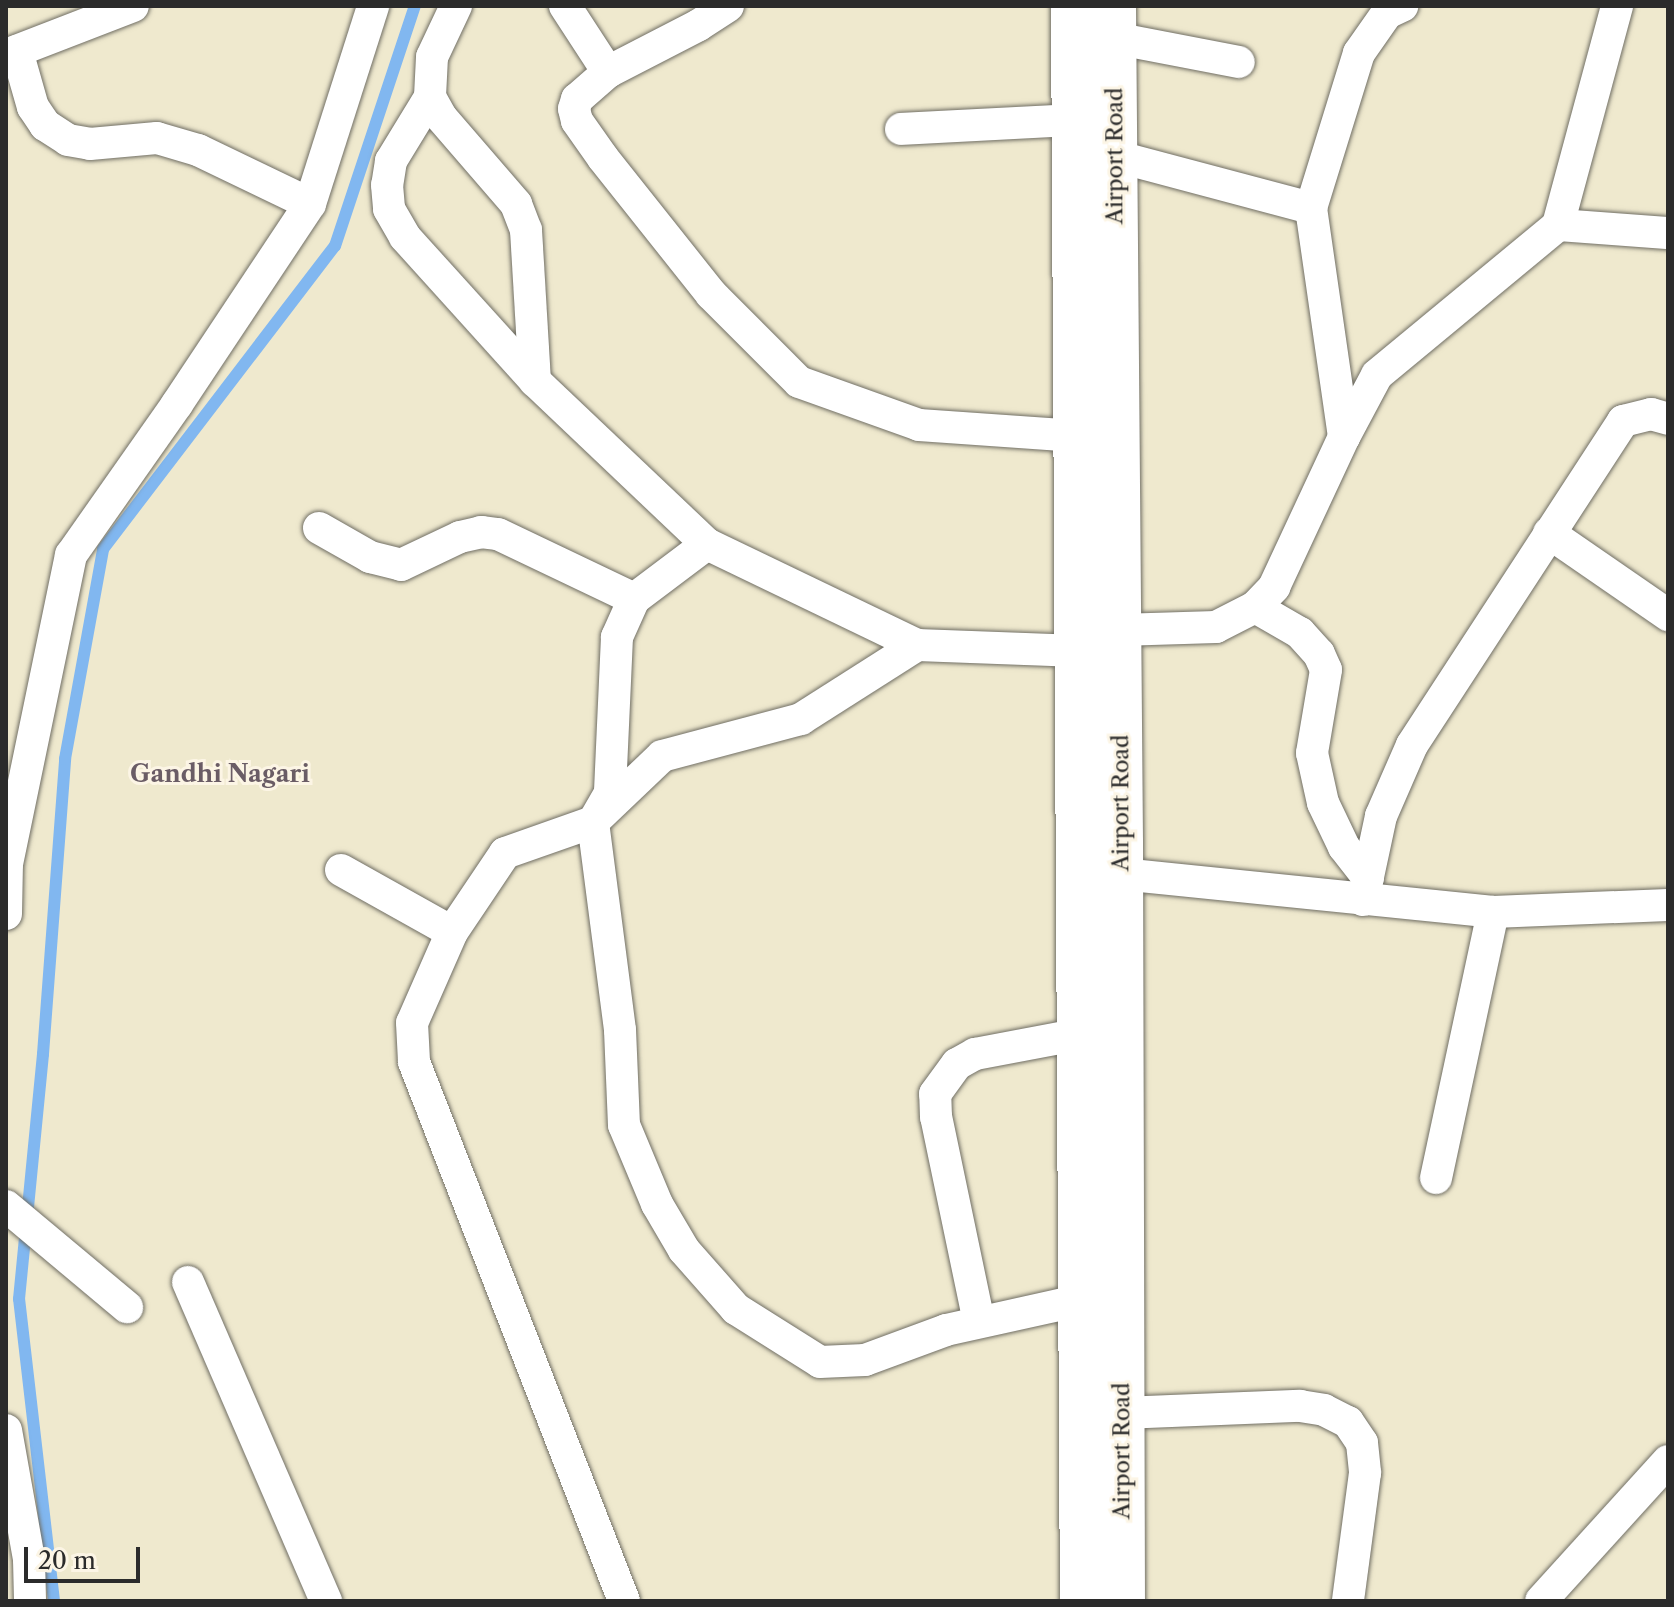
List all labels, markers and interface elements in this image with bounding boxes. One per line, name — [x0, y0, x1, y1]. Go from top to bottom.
street label: Airport Road — [1102, 88, 1128, 224]
street label: Airport Road — [1108, 735, 1134, 871]
district label: Gandhi Nagari — [130, 760, 310, 788]
street label: Airport Road — [1109, 1383, 1135, 1519]
scale bar — [28, 1531, 144, 1581]
text: 20 m — [38, 1546, 96, 1575]

